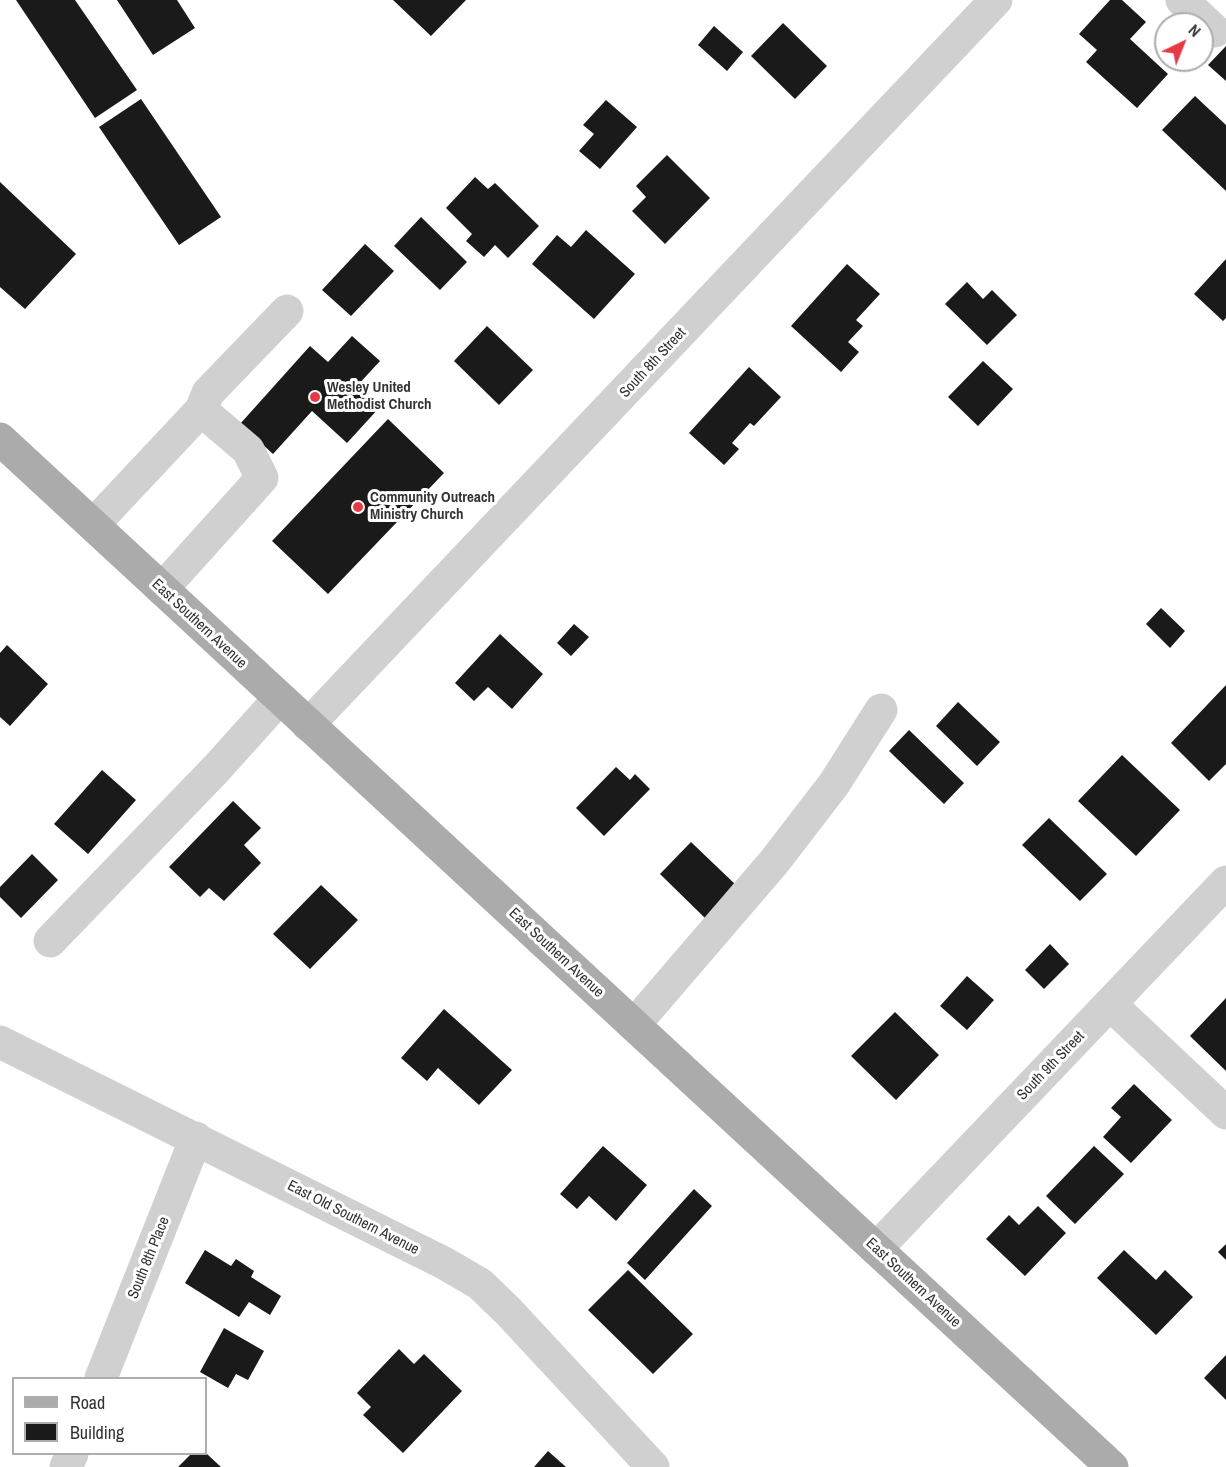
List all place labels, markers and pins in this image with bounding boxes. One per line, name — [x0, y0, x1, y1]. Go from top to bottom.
place label: Wesley United Methodist Church — [327, 379, 432, 414]
marker: Wesley United Methodist Church — [308, 390, 322, 404]
place label: Community Outreach Ministry Church — [370, 489, 495, 524]
marker: Community Outreach Ministry Church — [351, 500, 365, 514]

